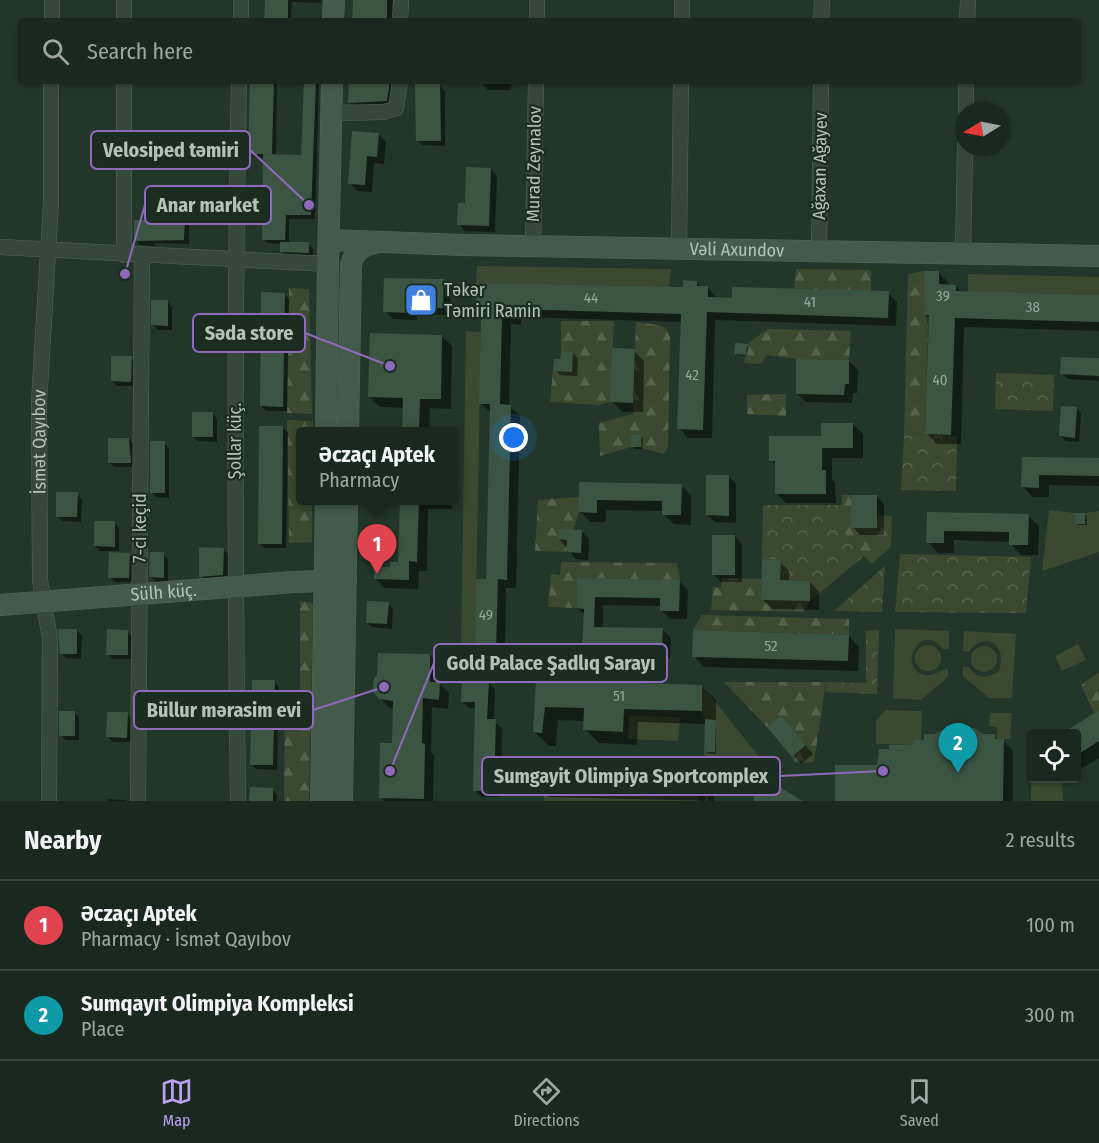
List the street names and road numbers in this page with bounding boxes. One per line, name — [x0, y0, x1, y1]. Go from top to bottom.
street label: Murad Zeynalov — [522, 106, 546, 222]
street label: Ağaxan Ağayev — [808, 112, 832, 220]
street label: Vəli Axundov — [689, 238, 784, 262]
street label: İsmət Qayıbov — [28, 389, 51, 494]
street label: Şollar küç. — [224, 403, 246, 479]
street label: 7-ci keçid — [129, 493, 151, 563]
street label: Sülh küç. — [130, 579, 198, 606]

